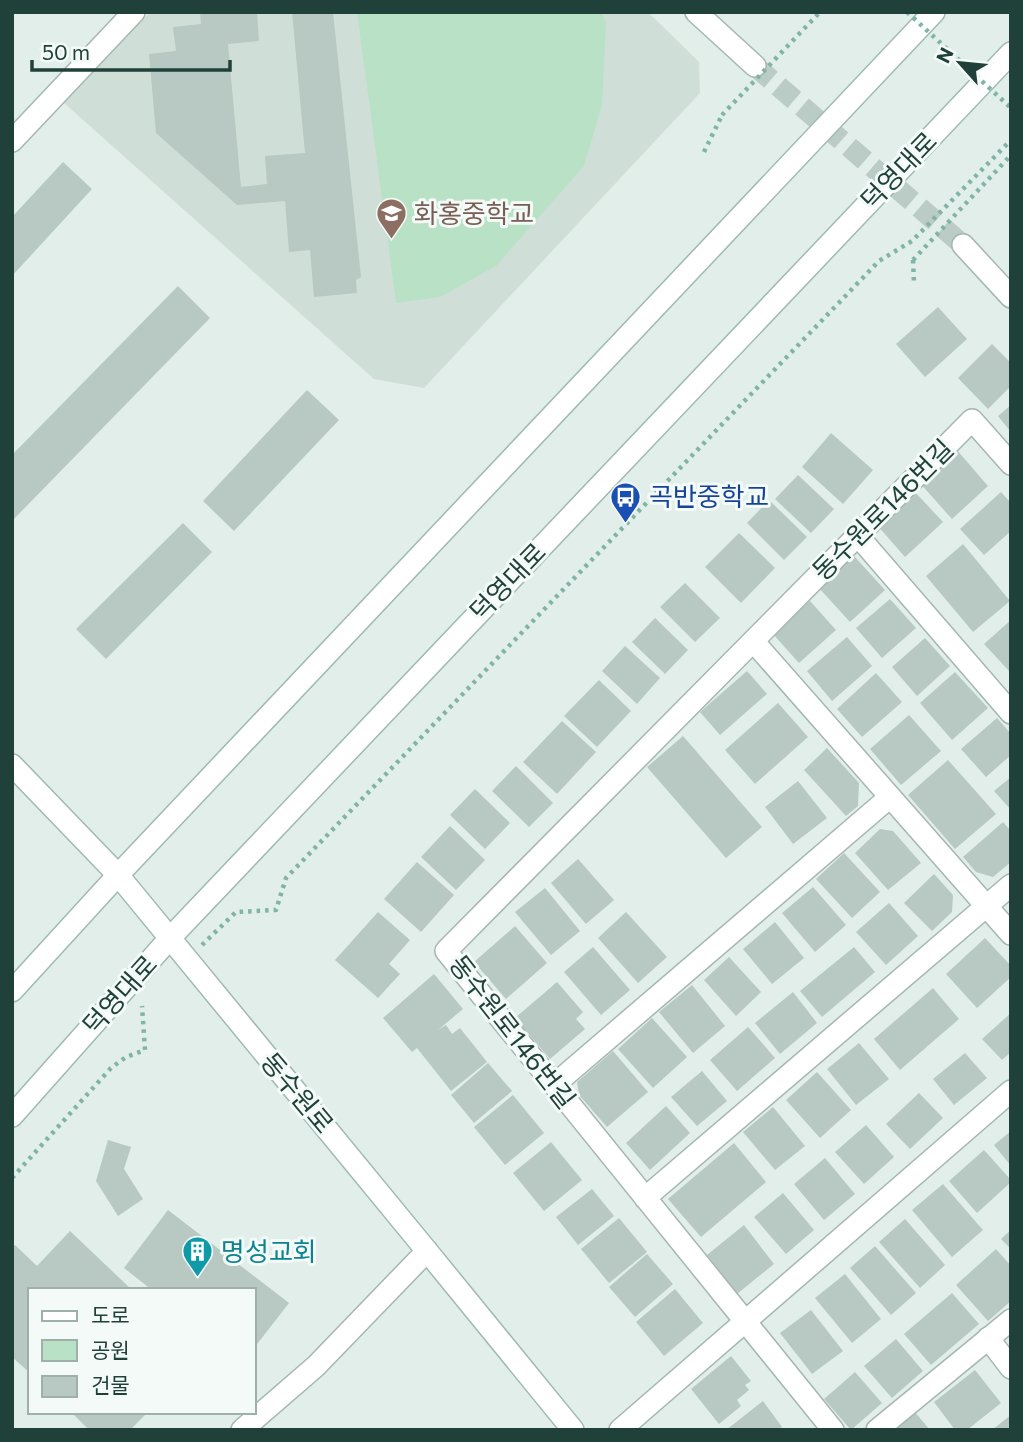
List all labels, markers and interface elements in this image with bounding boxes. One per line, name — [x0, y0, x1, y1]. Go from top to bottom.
scale bar — [32, 28, 229, 72]
north arrow — [925, 28, 995, 98]
text: 50 m — [42, 39, 90, 64]
text: N — [931, 43, 958, 67]
street label: 덕영대로 — [854, 125, 942, 215]
school or university icon: 화홍중학교 — [374, 197, 408, 241]
place label: 화홍중학교 — [414, 197, 534, 228]
street label: 동수원로146번길 — [805, 432, 959, 586]
bus stop icon: 곡반중학교 — [609, 480, 643, 524]
place label: 곡반중학교 — [649, 480, 769, 511]
street label: 덕영대로 — [463, 536, 551, 626]
street label: 덕영대로 — [75, 948, 162, 1040]
street label: 동수원로146번길 — [444, 948, 583, 1114]
street label: 동수원로 — [256, 1045, 341, 1139]
building icon: 명성교회 — [181, 1235, 215, 1279]
place label: 명성교회 — [221, 1235, 317, 1266]
legend — [28, 1288, 256, 1414]
text: 도로 — [91, 1302, 130, 1327]
text: 공원 — [91, 1337, 130, 1362]
text: 건물 — [91, 1372, 130, 1397]

